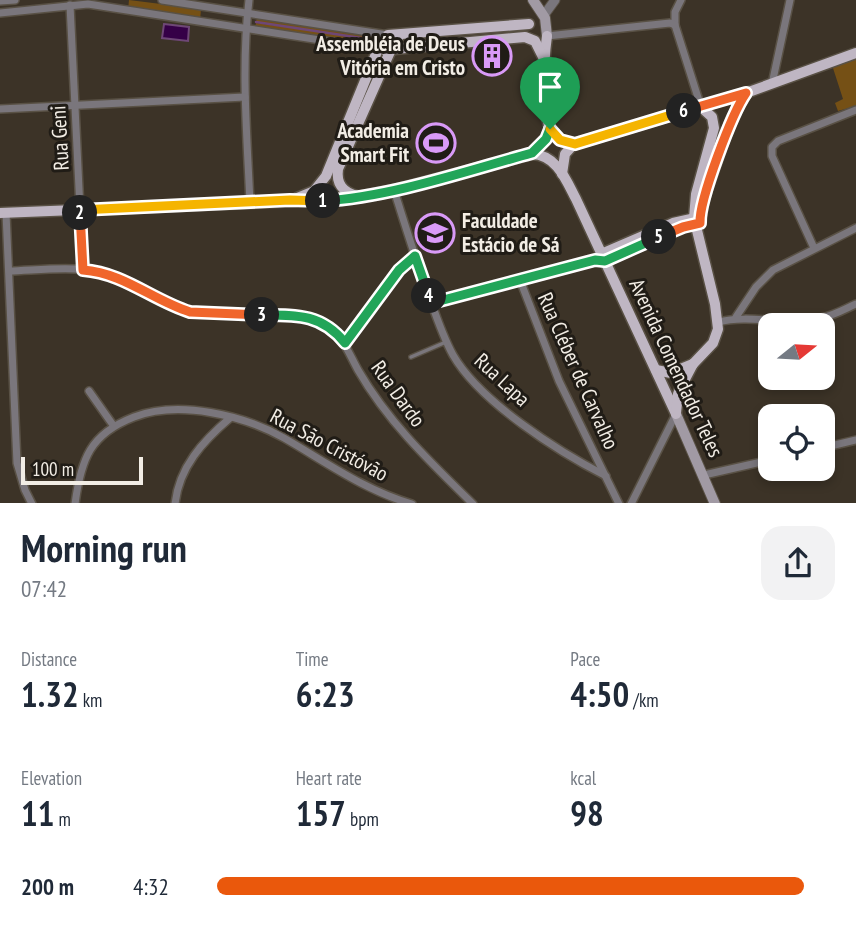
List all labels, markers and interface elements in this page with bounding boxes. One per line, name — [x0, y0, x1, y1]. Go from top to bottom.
place label: Assembléia de Deus Vitória em Cristo — [315, 30, 465, 81]
building icon: Assembléia de Deus Vitória em Cristo — [471, 35, 513, 77]
pin — [520, 57, 580, 129]
icon: arrive — [531, 68, 569, 106]
pin: 6 — [666, 94, 702, 128]
text: 6 — [679, 98, 688, 122]
street label: Rua Geni — [44, 105, 75, 171]
place label: Academia Smart Fit — [336, 117, 409, 168]
sports icon: Academia Smart Fit — [415, 122, 457, 164]
pin: 1 — [306, 184, 340, 218]
text: 1 — [318, 188, 327, 212]
pin: 2 — [62, 196, 98, 230]
text: 2 — [75, 200, 84, 224]
place label: Faculdade Estácio de Sá — [462, 207, 560, 258]
school or university icon: Faculdade Estácio de Sá — [414, 212, 456, 254]
pin: 5 — [642, 219, 676, 254]
text: 5 — [654, 224, 663, 248]
street label: Avenida Comendador Teles — [623, 274, 730, 461]
pin: 4 — [412, 278, 446, 314]
text: 4 — [424, 283, 433, 307]
street label: Rua Cléber de Carvalho — [532, 288, 625, 453]
pin: 3 — [244, 298, 280, 332]
text: 3 — [257, 302, 266, 326]
north arrow — [758, 313, 835, 390]
map controls — [758, 313, 835, 481]
street label: Rua Lapa — [469, 347, 536, 412]
street label: Rua Dardo — [365, 355, 431, 432]
street label: Rua São Cristóvão — [266, 402, 393, 487]
button: locate — [758, 404, 835, 481]
scale bar — [21, 454, 144, 486]
text: 100 m — [32, 457, 74, 481]
text: Morning run — [21, 523, 187, 572]
button: share — [761, 526, 835, 600]
text: 07:42 — [21, 574, 67, 603]
text: Distance — [21, 647, 77, 671]
text: Time — [296, 647, 329, 671]
text: Pace — [570, 647, 600, 671]
text: 1.32 — [21, 671, 79, 717]
text: 6:23 — [296, 671, 355, 717]
text: 4:50 — [570, 671, 629, 717]
text: km — [79, 688, 102, 712]
text: /km — [629, 688, 659, 712]
text: Elevation — [21, 766, 82, 790]
text: Heart rate — [296, 766, 362, 790]
text: kcal — [570, 766, 596, 790]
text: 11 — [21, 790, 54, 836]
text: 157 — [296, 790, 346, 836]
text: 98 — [570, 790, 604, 836]
text: m — [54, 807, 71, 831]
text: bpm — [346, 807, 379, 831]
text: 200 m — [21, 872, 74, 901]
text: 4:32 — [133, 872, 169, 901]

